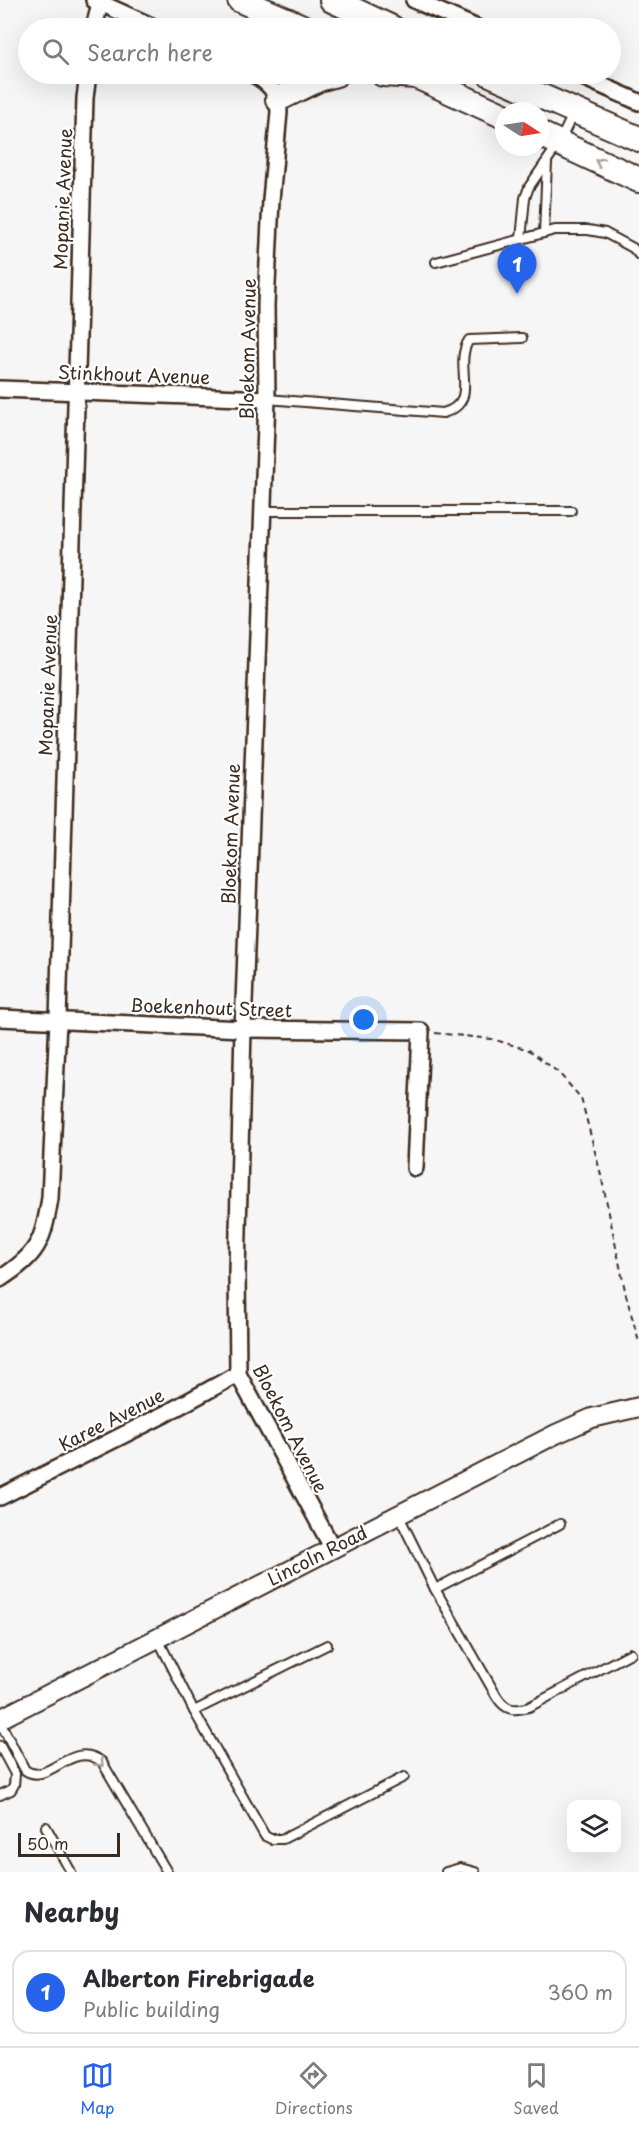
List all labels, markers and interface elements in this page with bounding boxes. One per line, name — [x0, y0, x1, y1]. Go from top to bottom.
search box — [18, 18, 621, 84]
icon: search — [39, 35, 72, 68]
text: Search here — [87, 35, 213, 68]
north arrow — [495, 102, 549, 156]
street label: Mopanie Avenue — [46, 127, 78, 270]
one-way arrow — [595, 157, 606, 169]
pin: 1 — [498, 244, 536, 294]
street label: Bloekom Avenue — [232, 278, 262, 420]
street label: Stinkhout Avenue — [57, 358, 211, 390]
street label: Mopanie Avenue — [31, 613, 63, 756]
street label: Bloekom Avenue — [214, 763, 246, 905]
street label: Boekenhout Street — [130, 991, 292, 1023]
your location — [349, 1005, 378, 1034]
street label: Bloekom Avenue — [247, 1359, 335, 1497]
street label: Karee Avenue — [54, 1381, 169, 1457]
street label: Lincoln Road — [262, 1518, 372, 1592]
one-way arrow — [93, 1756, 104, 1766]
map controls — [567, 1800, 621, 1854]
button: layers — [567, 1800, 621, 1854]
scale bar — [18, 1830, 120, 1858]
text: 50 m — [27, 1831, 68, 1855]
text: Nearby — [24, 1892, 119, 1931]
text: Alberton Firebrigade — [83, 1961, 315, 1994]
text: 1 — [41, 1977, 50, 2007]
text: 360 m — [547, 1977, 613, 2007]
text: Public building — [83, 1994, 220, 2024]
tab: Map — [80, 2059, 114, 2119]
tab: Directions — [275, 2059, 353, 2119]
tab: Saved — [513, 2059, 559, 2119]

